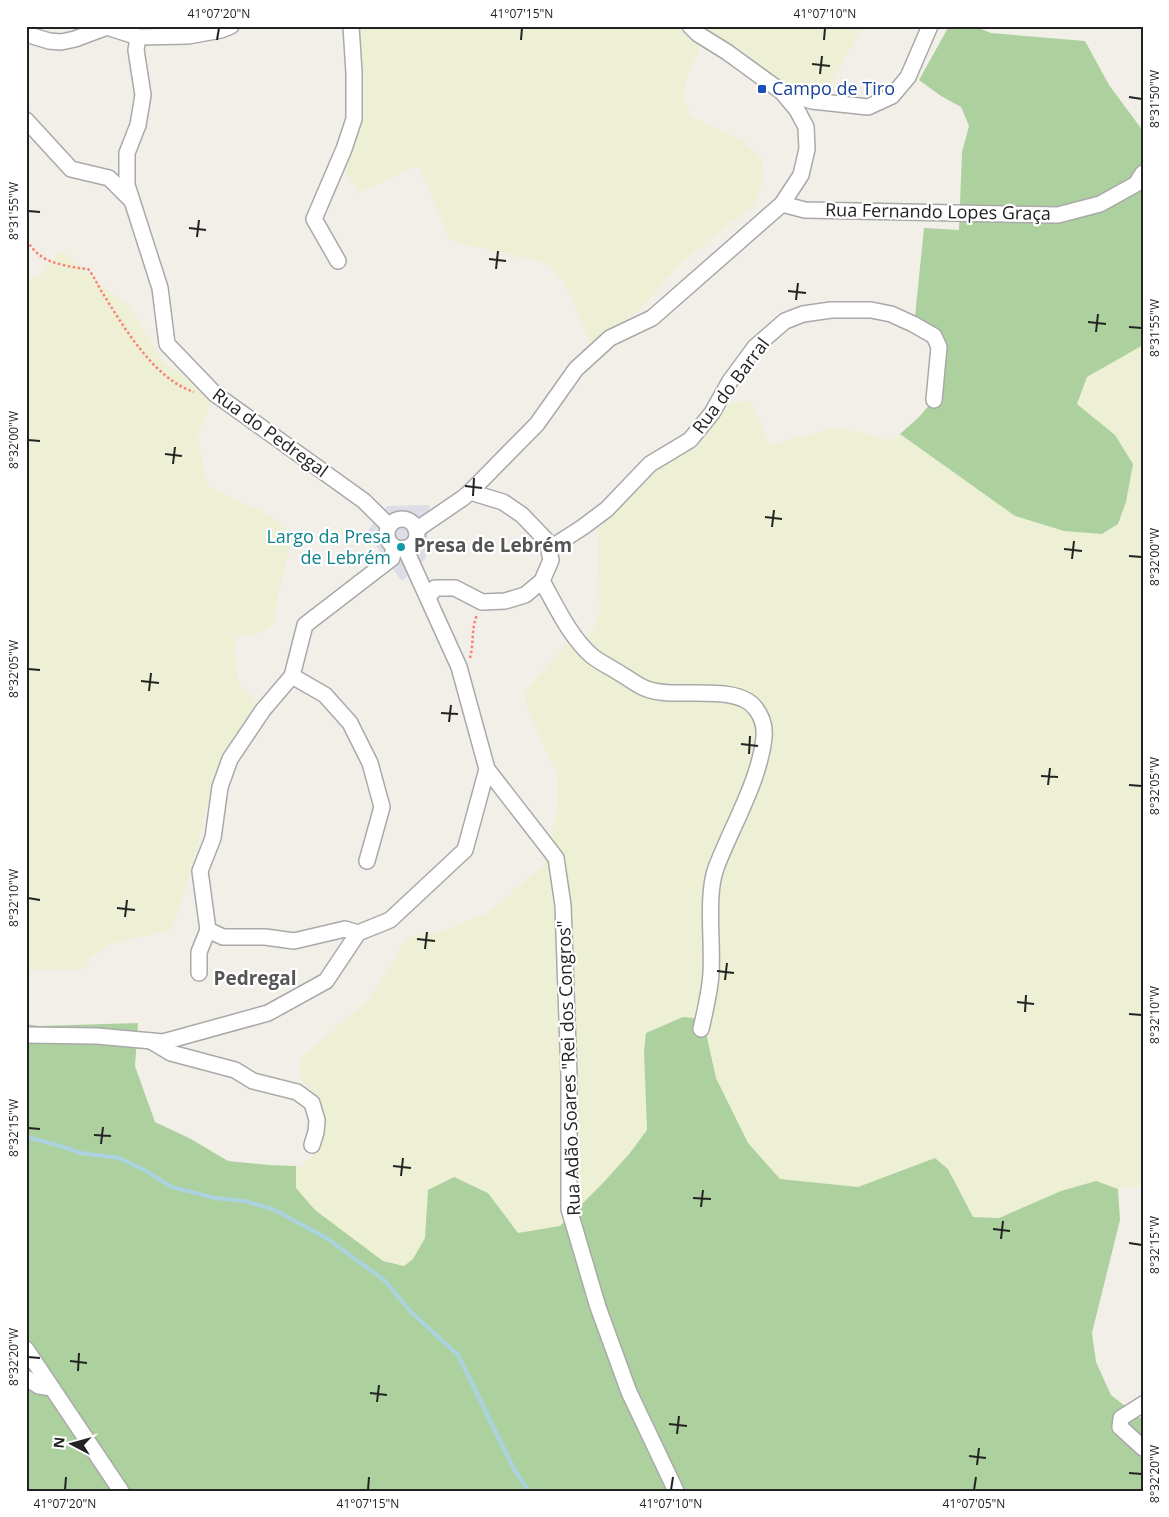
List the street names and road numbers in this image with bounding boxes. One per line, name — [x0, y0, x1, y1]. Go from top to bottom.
street label: Rua Fernando Lopes Graça — [825, 197, 1051, 225]
street label: Rua do Barral — [686, 333, 774, 438]
street label: Rua do Pedregal — [208, 382, 333, 482]
street label: Rua Adão Soares "Rei dos Congros" — [551, 920, 585, 1216]

